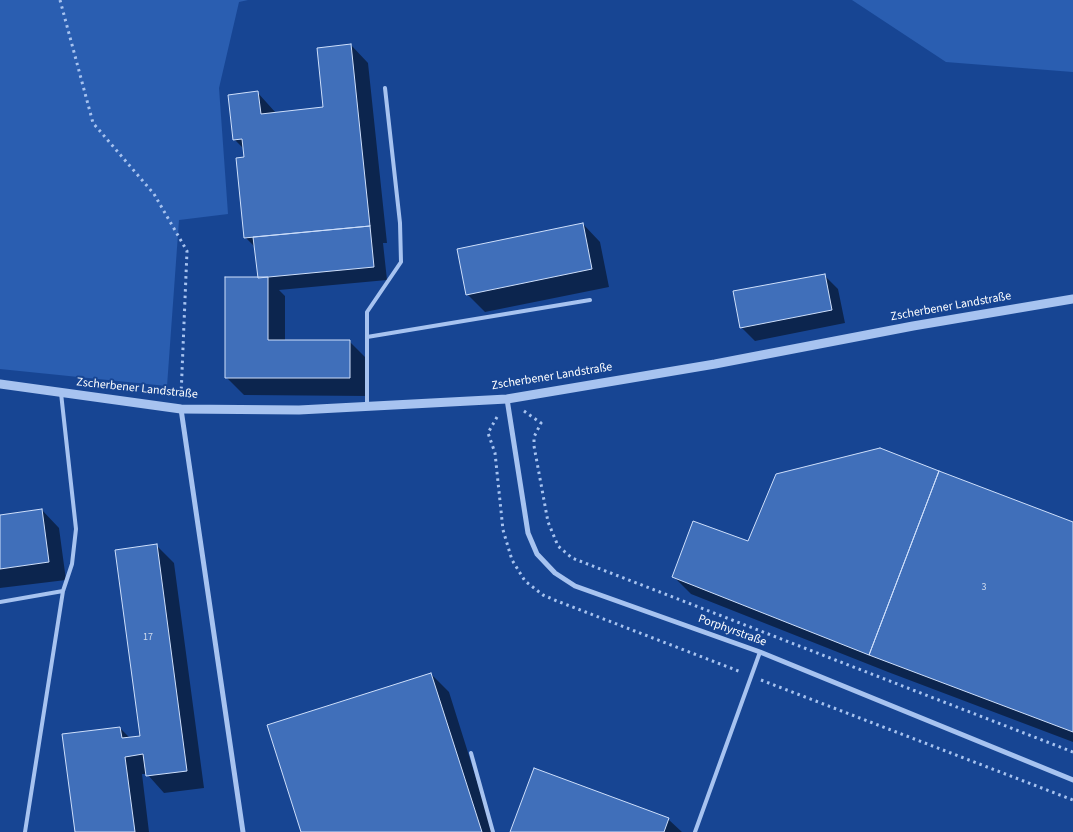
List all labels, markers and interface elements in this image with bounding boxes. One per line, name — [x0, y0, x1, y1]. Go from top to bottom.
street label: Zscherbener Landstraße — [890, 289, 1012, 325]
street label: Zscherbener Landstraße — [491, 360, 613, 394]
street label: Zscherbener Landstraße — [76, 375, 198, 403]
house number: 3 — [982, 582, 986, 594]
street label: Porphyrstraße — [696, 612, 768, 650]
house number: 17 — [143, 632, 153, 644]

